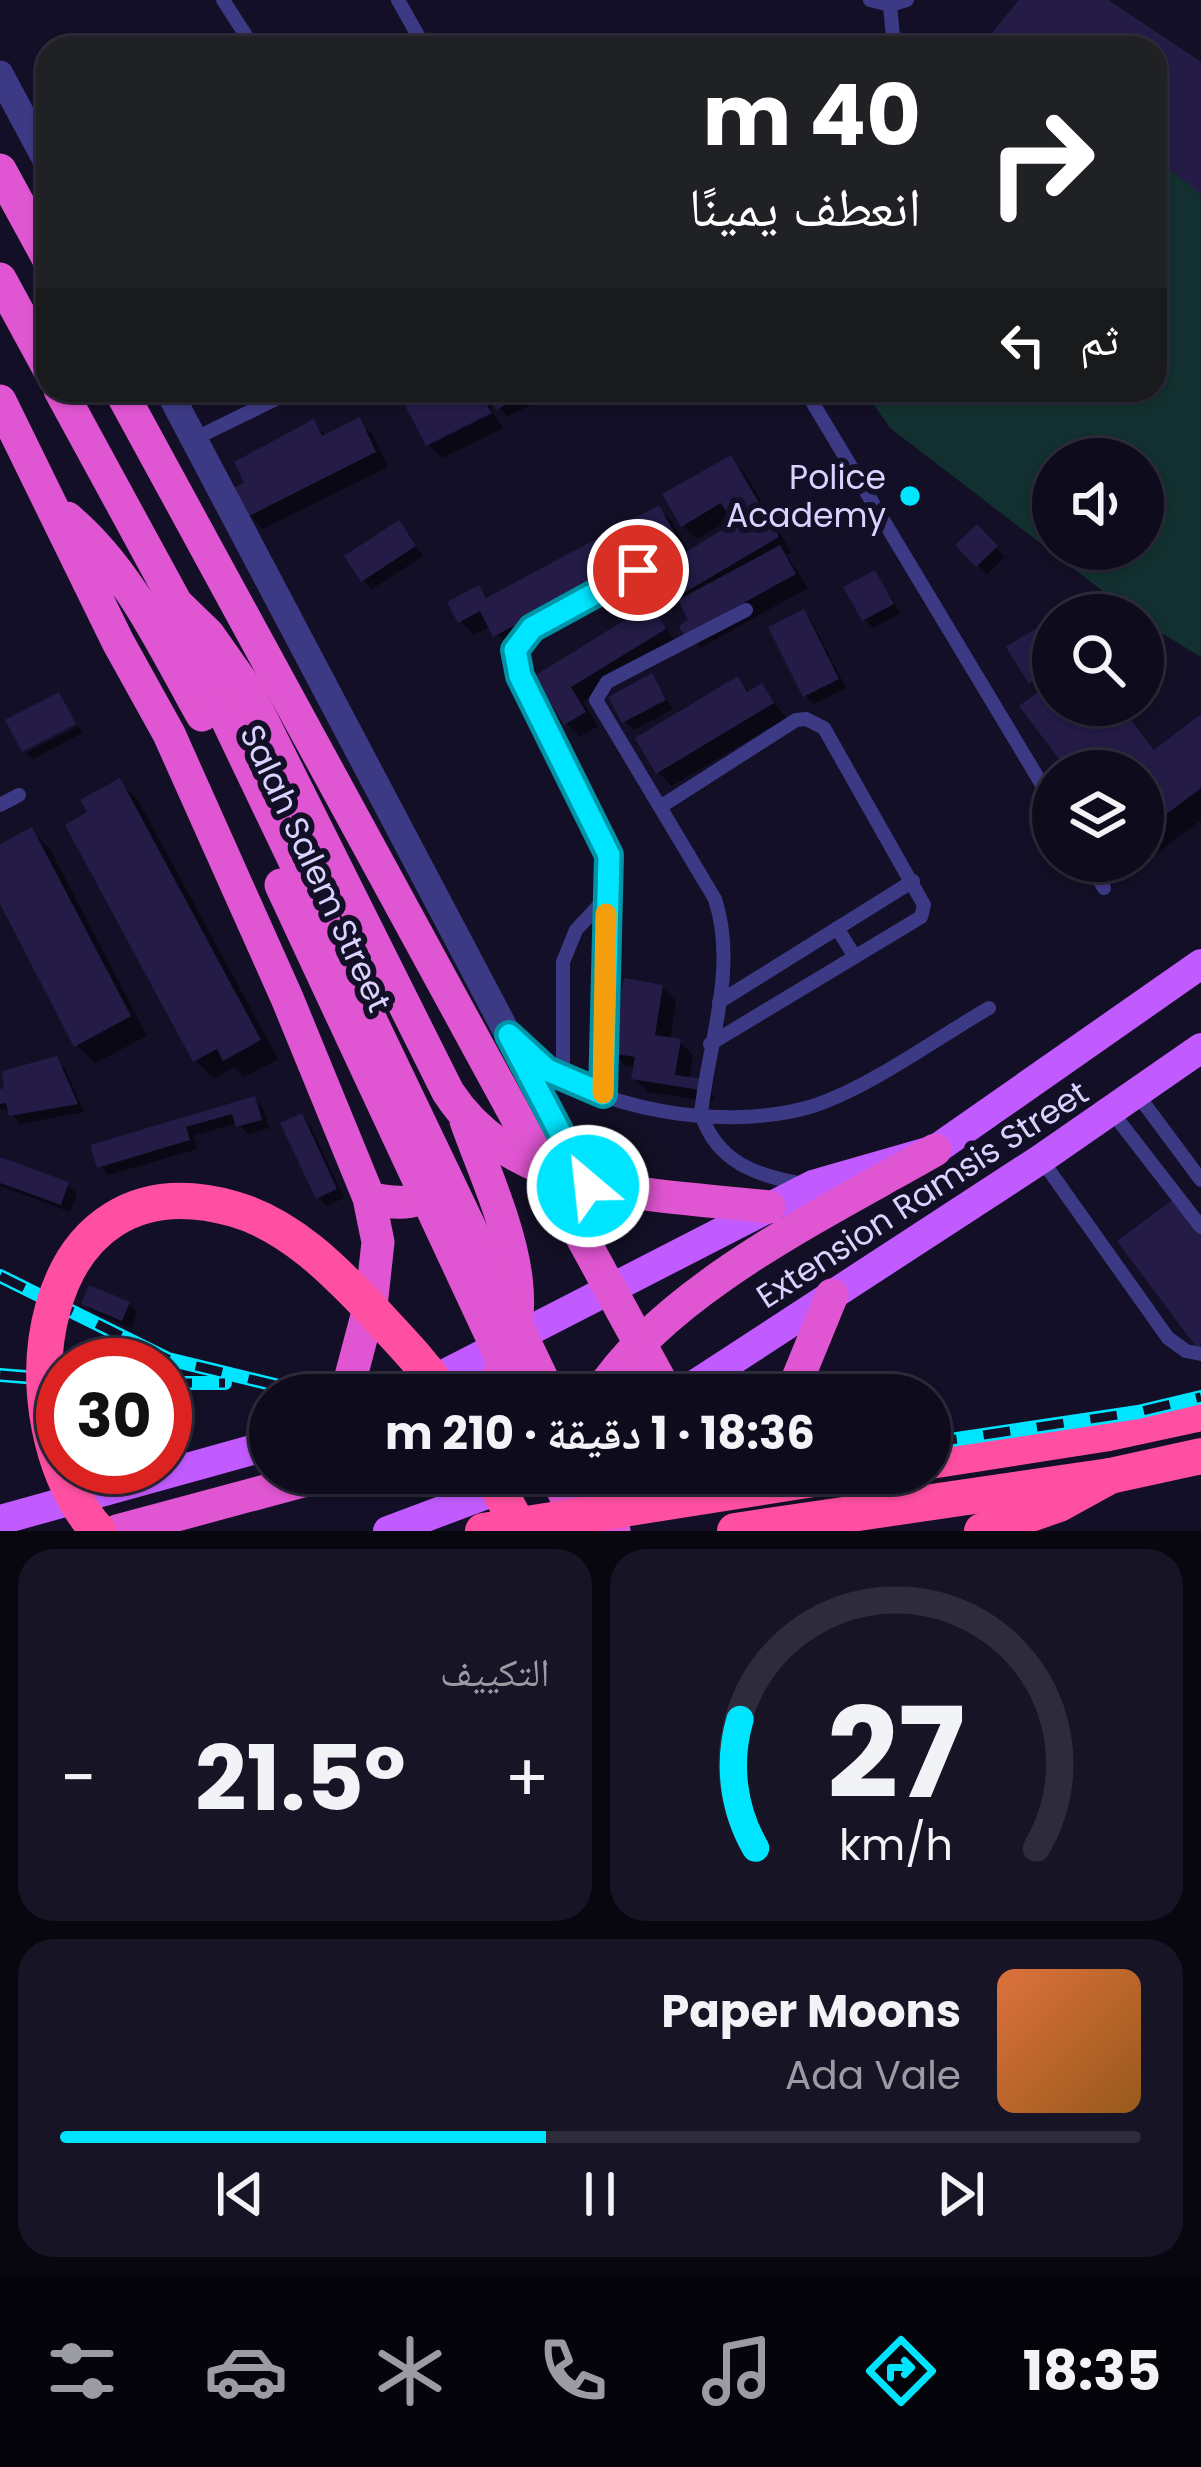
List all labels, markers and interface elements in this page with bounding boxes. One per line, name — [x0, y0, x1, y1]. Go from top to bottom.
text: 40 m — [703, 57, 921, 174]
icon: right — [963, 84, 1119, 240]
text: انعطف يمينًا — [689, 169, 921, 245]
text: ثم — [1080, 308, 1119, 371]
icon: left — [990, 312, 1056, 378]
map controls — [1032, 438, 1164, 882]
button: sound — [1032, 438, 1164, 570]
place label: Police Academy — [726, 454, 886, 539]
marker: Police Academy — [897, 483, 923, 509]
pin — [587, 519, 689, 621]
icon: arrive — [605, 537, 671, 603]
button: search — [1032, 594, 1164, 726]
street label: Salah Salem Street — [228, 717, 403, 1019]
button: layers — [1032, 750, 1164, 882]
street label: Extension Ramsis Street — [747, 1069, 1097, 1320]
position arrow — [525, 1123, 651, 1249]
speed limit sign: 30 — [36, 1338, 192, 1494]
text: 18:36 · 1 دقيقة · 210 m — [385, 1402, 815, 1465]
text: التكييف — [440, 1645, 550, 1700]
text: 27 — [827, 1666, 965, 1841]
text: 21.5° — [195, 1715, 406, 1842]
text: − — [60, 1732, 96, 1824]
text: + — [504, 1732, 549, 1824]
text: km/h — [839, 1815, 953, 1875]
text: Paper Moons — [661, 1980, 961, 2043]
text: Ada Vale — [785, 2048, 961, 2103]
icon: previous — [207, 2161, 273, 2227]
icon: pause — [567, 2161, 633, 2227]
icon: next — [928, 2161, 994, 2227]
icon: filters — [40, 2329, 124, 2413]
icon: car — [204, 2329, 288, 2413]
icon: climate — [368, 2329, 452, 2413]
icon: phone — [531, 2329, 615, 2413]
icon: music — [695, 2329, 779, 2413]
icon: directions — [859, 2329, 943, 2413]
text: 18:35 — [1023, 2333, 1161, 2409]

